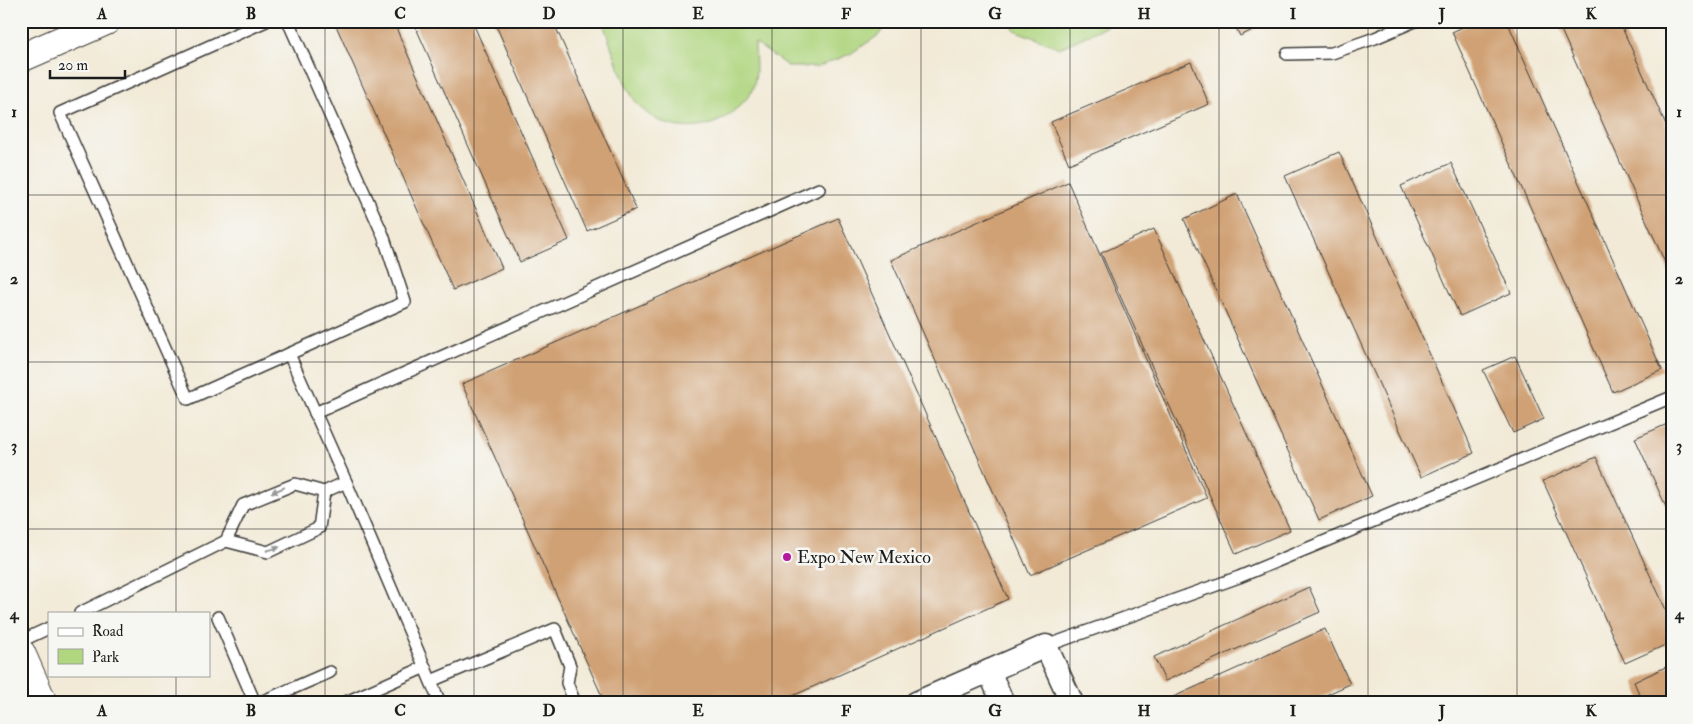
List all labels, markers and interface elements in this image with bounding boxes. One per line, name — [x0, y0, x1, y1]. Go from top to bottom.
text: A — [96, 4, 108, 24]
text: B — [246, 4, 256, 24]
text: C — [394, 4, 406, 24]
text: D — [542, 4, 556, 24]
text: E — [692, 4, 704, 24]
text: F — [841, 4, 851, 24]
text: G — [988, 4, 1002, 24]
text: H — [1137, 4, 1151, 24]
text: I — [1290, 4, 1297, 24]
text: J — [1438, 4, 1446, 25]
text: K — [1585, 4, 1597, 24]
scale bar — [50, 48, 125, 80]
text: 20 m — [58, 56, 88, 75]
text: 1 — [11, 102, 17, 122]
text: 1 — [1676, 102, 1682, 122]
text: 2 — [10, 269, 18, 289]
text: 2 — [1675, 269, 1683, 289]
text: 3 — [11, 436, 17, 456]
text: 3 — [1676, 436, 1682, 456]
one-way arrow — [271, 487, 285, 495]
one-way arrow — [266, 544, 281, 552]
place label: Expo New Mexico — [797, 546, 931, 569]
marker: Expo New Mexico — [781, 551, 793, 563]
text: 4 — [9, 604, 20, 624]
text: 4 — [1674, 604, 1685, 624]
legend — [48, 612, 210, 676]
text: Road — [92, 622, 124, 641]
text: Park — [92, 648, 119, 667]
text: A — [96, 701, 108, 721]
text: B — [246, 701, 256, 721]
text: C — [394, 701, 406, 721]
text: D — [542, 701, 556, 721]
text: E — [692, 701, 704, 721]
text: F — [841, 701, 851, 721]
text: G — [988, 701, 1002, 721]
text: H — [1137, 701, 1151, 721]
text: I — [1290, 701, 1297, 721]
text: J — [1438, 701, 1446, 722]
text: K — [1585, 701, 1597, 721]

